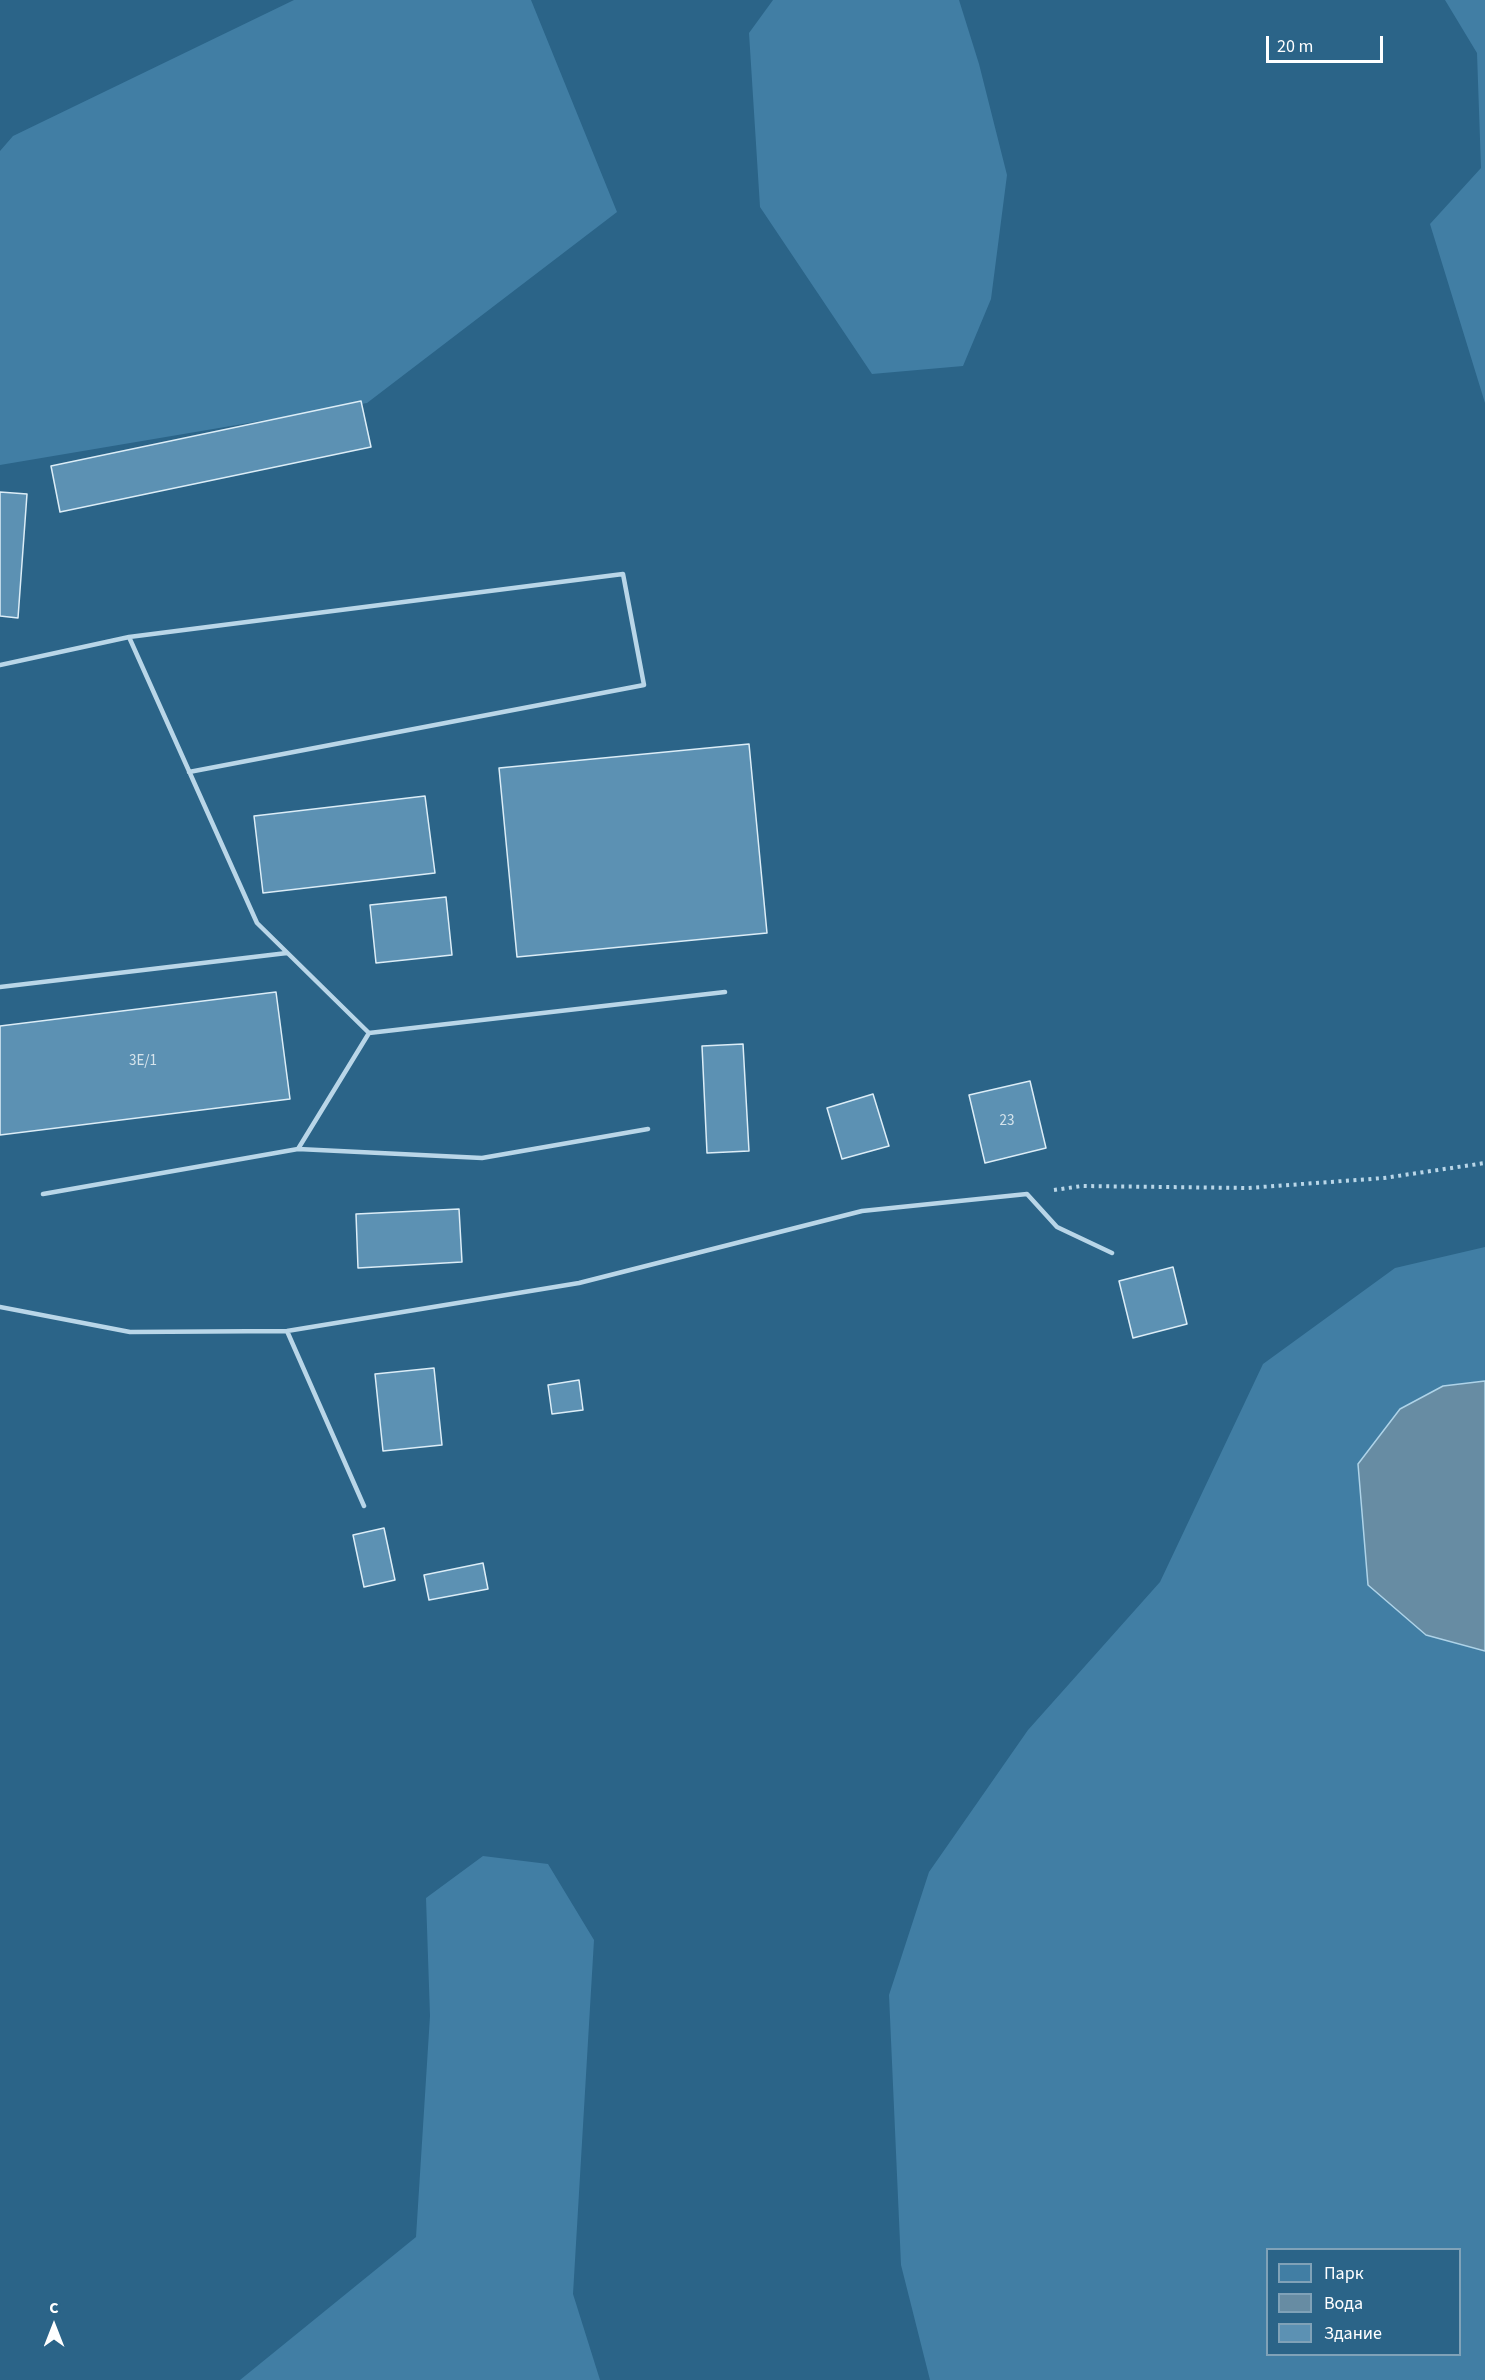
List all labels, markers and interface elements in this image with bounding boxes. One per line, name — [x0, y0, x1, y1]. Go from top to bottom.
scale bar — [1269, 24, 1386, 62]
text: 20 m — [1277, 34, 1313, 59]
house number: 3Е/1 — [129, 1053, 157, 1071]
house number: 23 — [1000, 1113, 1014, 1131]
legend — [1266, 2248, 1461, 2356]
text: Парк — [1324, 2261, 1364, 2286]
text: Вода — [1324, 2291, 1363, 2316]
north arrow — [24, 2296, 84, 2356]
text: С — [49, 2297, 59, 2319]
text: Здание — [1324, 2321, 1382, 2346]

